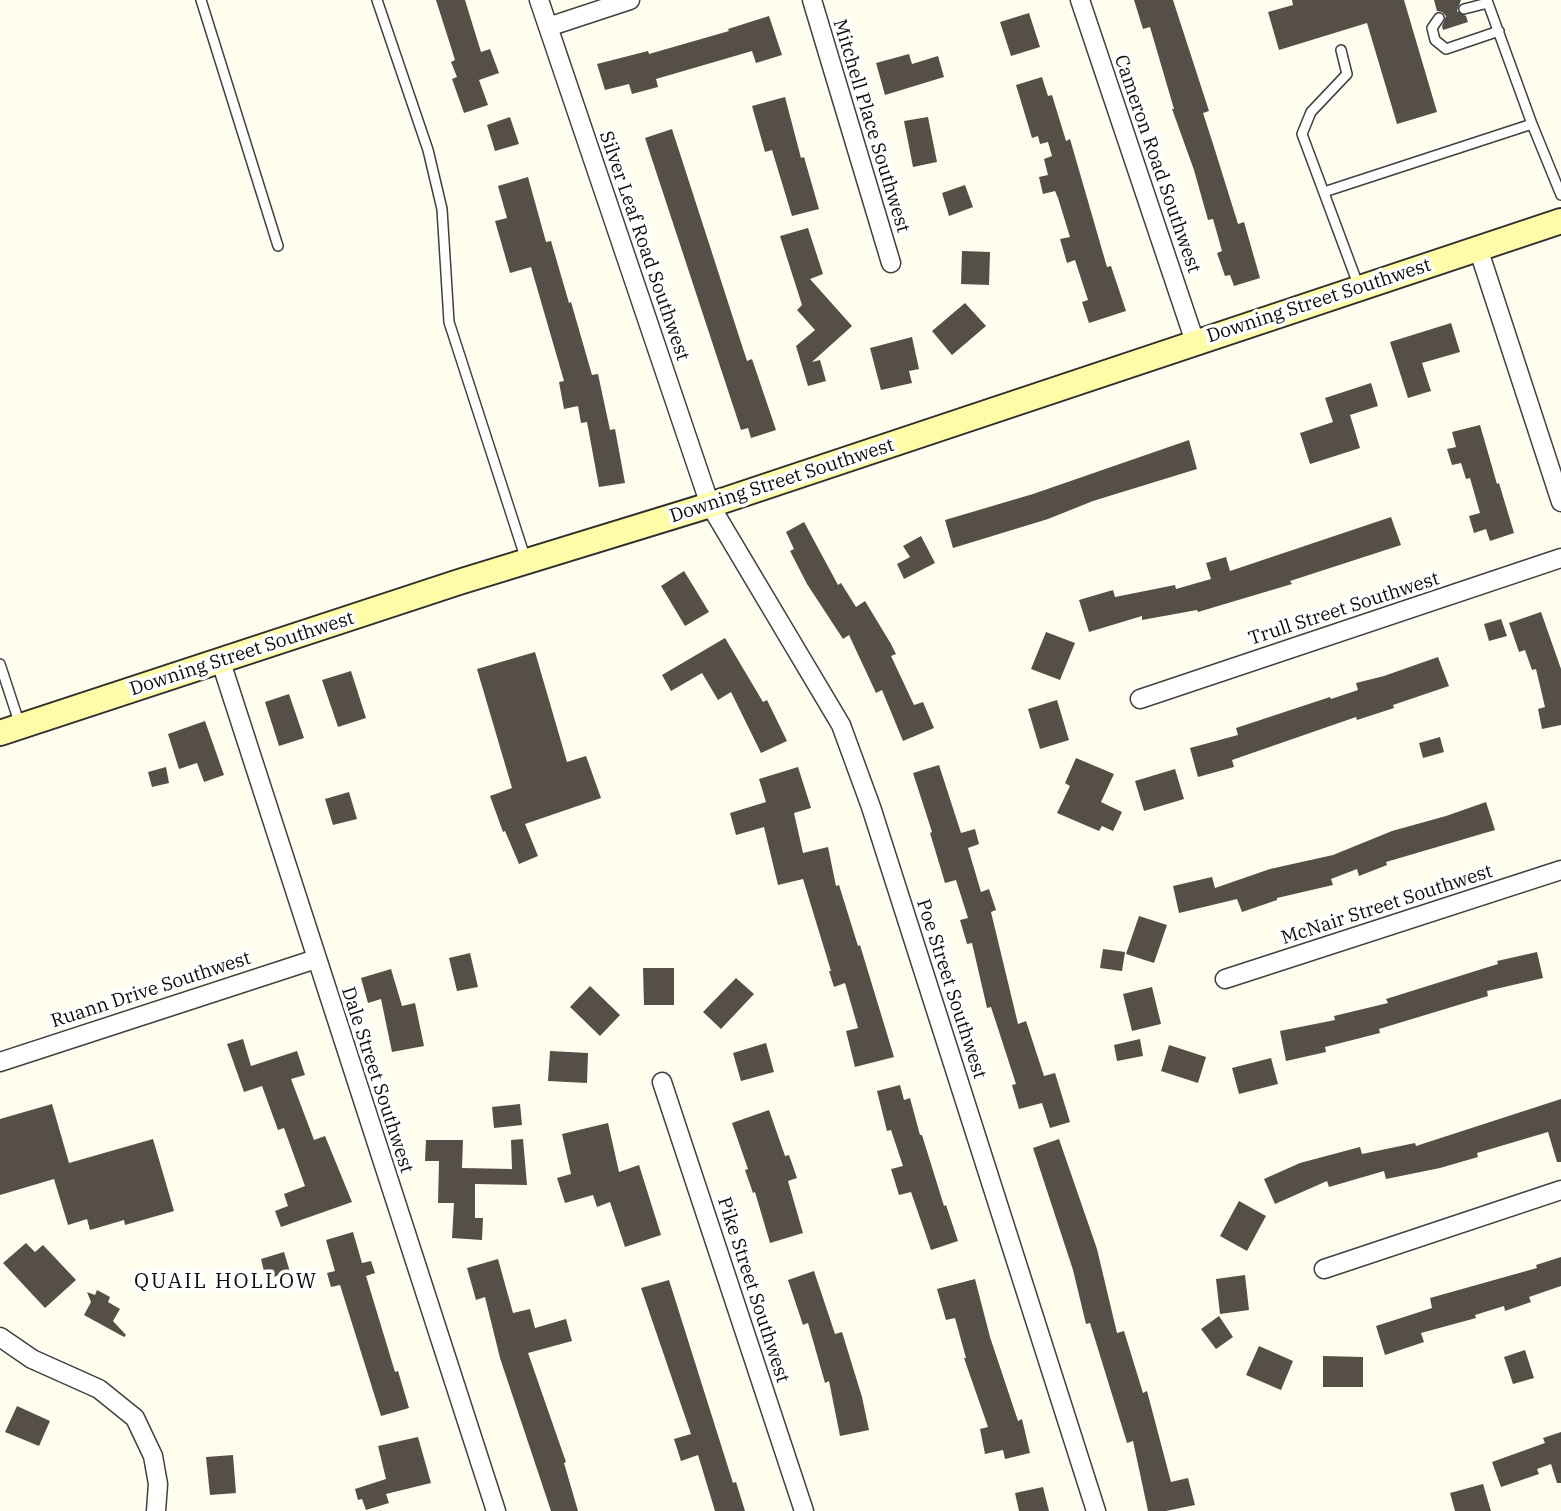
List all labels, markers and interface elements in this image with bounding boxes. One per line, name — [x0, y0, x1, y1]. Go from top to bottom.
street label: Mitchell Place Southwest — [828, 17, 914, 235]
street label: Cameron Road Southwest — [1109, 52, 1205, 276]
street label: Silver Leaf Road Southwest — [594, 128, 694, 364]
street label: Downing Street Southwest — [1204, 254, 1434, 348]
street label: Downing Street Southwest — [667, 434, 897, 528]
street label: Trull Street Southwest — [1246, 567, 1442, 651]
street label: Downing Street Southwest — [127, 607, 357, 701]
street label: McNair Street Southwest — [1279, 860, 1495, 950]
street label: Poe Street Southwest — [911, 896, 991, 1082]
street label: Ruann Drive Southwest — [48, 947, 254, 1033]
street label: Dale Street Southwest — [336, 984, 418, 1176]
street label: Pike Street Southwest — [712, 1194, 794, 1386]
district label: QUAIL HOLLOW — [135, 1269, 317, 1295]

